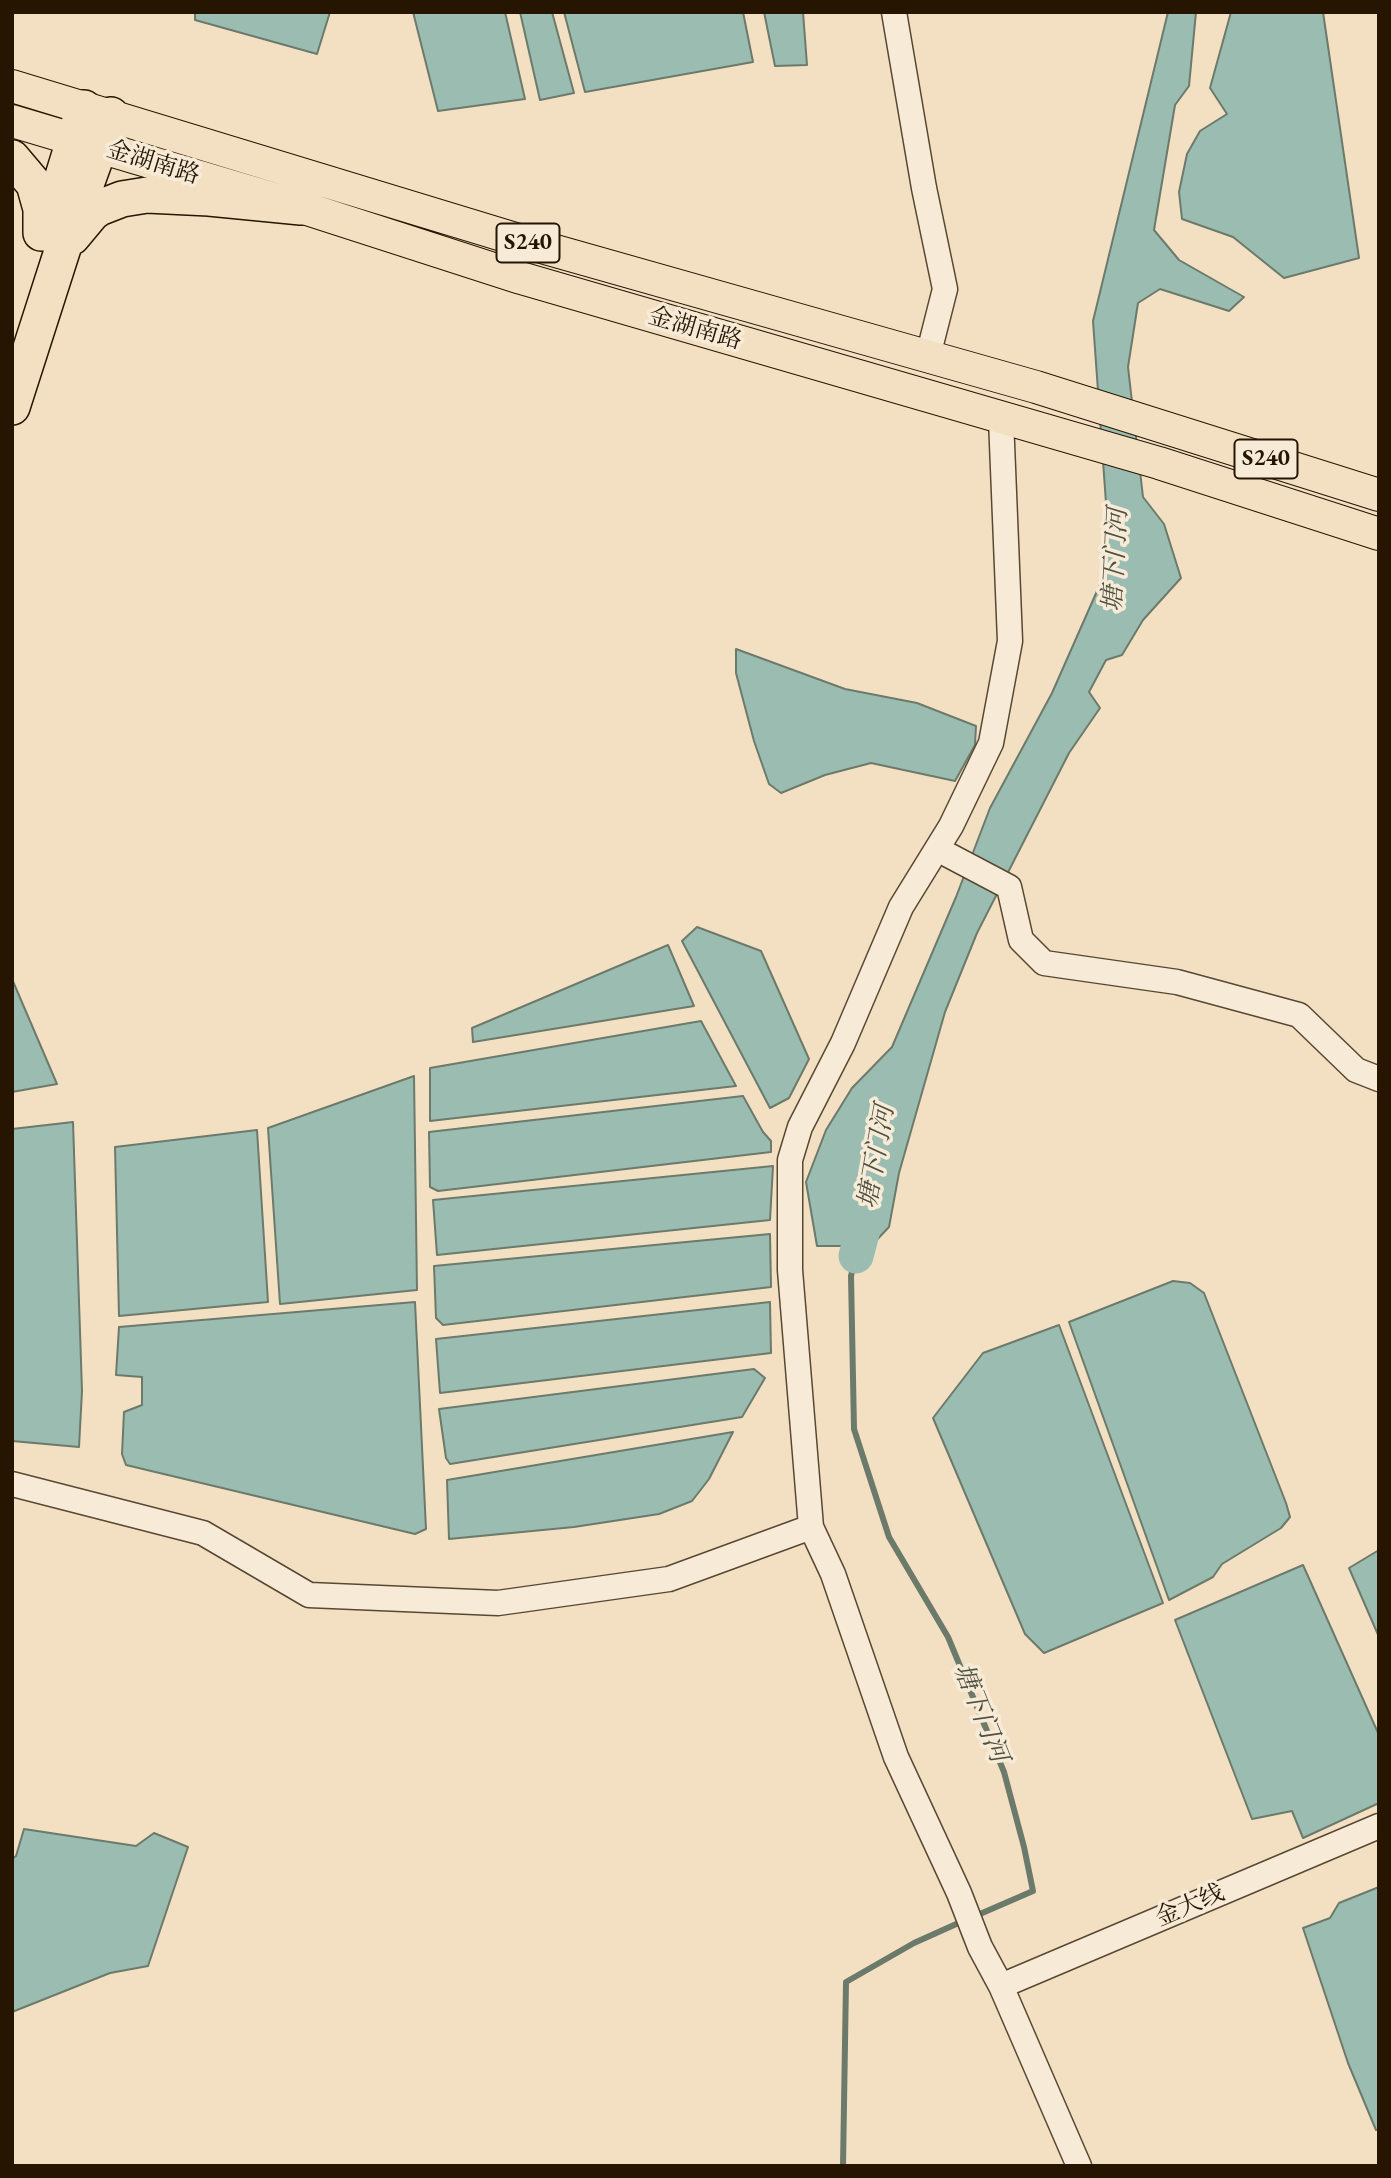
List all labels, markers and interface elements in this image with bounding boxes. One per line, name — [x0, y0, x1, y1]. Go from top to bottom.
street label: 金湖南路 — [103, 135, 203, 191]
road number: S240 — [496, 224, 560, 262]
street label: 金湖南路 — [645, 302, 745, 356]
road number: S240 — [1234, 440, 1298, 478]
water label: 塘下门河 — [1098, 507, 1134, 613]
water label: 塘下门河 — [853, 1103, 901, 1211]
water label: 塘下门河 — [946, 1659, 1014, 1767]
street label: 金大线 — [1151, 1879, 1229, 1933]

